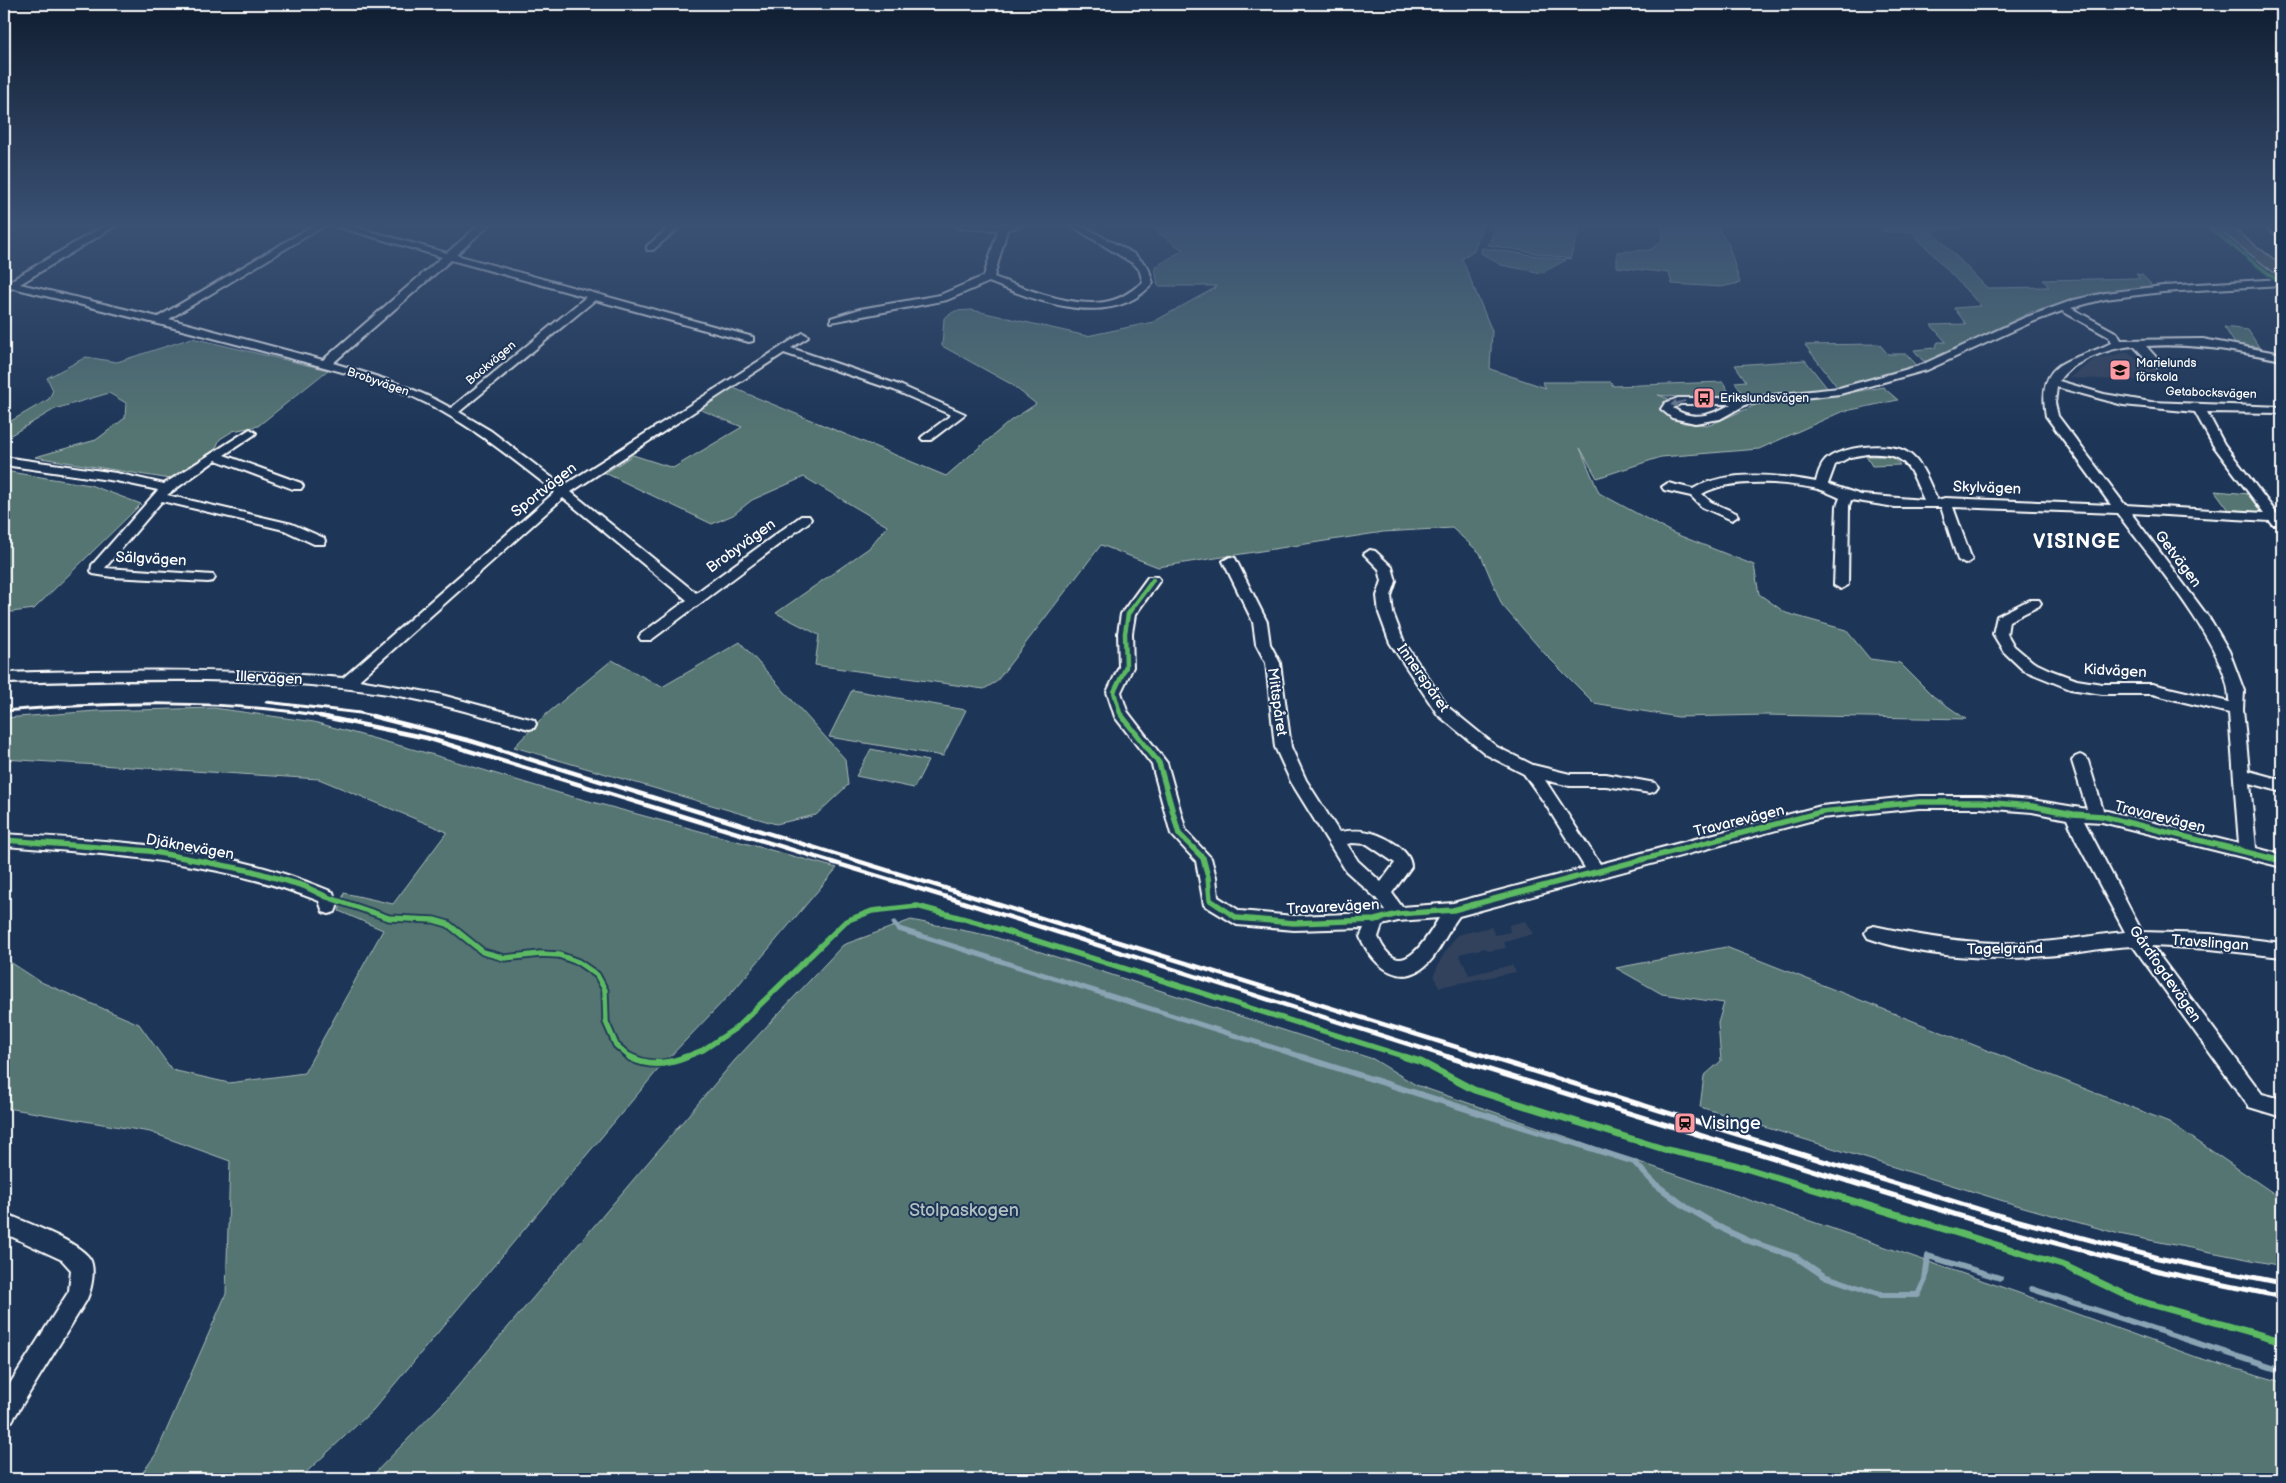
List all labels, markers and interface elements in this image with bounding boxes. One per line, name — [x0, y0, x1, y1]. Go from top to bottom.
street label: Backvägen — [463, 338, 519, 388]
place label: Marielunds förskola — [2136, 356, 2196, 385]
school or university icon: Marielunds förskola — [2108, 358, 2132, 382]
street label: Brobyvägen — [345, 364, 411, 400]
street label: Getabocksvägen — [2165, 384, 2257, 402]
bus stop icon: Erikslundsvägen — [1692, 386, 1716, 410]
place label: Erikslundsvägen — [1720, 391, 1809, 406]
one-way arrow — [1670, 399, 1686, 407]
street label: Sportvägen — [507, 458, 581, 522]
street label: Skylvägen — [1952, 477, 2022, 499]
street label: Brobyvägen — [703, 515, 779, 577]
street label: Getvägen — [2150, 527, 2206, 591]
district label: VISINGE — [2033, 530, 2121, 554]
street label: Sälgvägen — [115, 548, 187, 570]
street label: Innerspåret — [1393, 640, 1454, 716]
street label: Kidvägen — [2083, 660, 2147, 682]
street label: Illervägen — [235, 667, 303, 689]
street label: Mittspåret — [1263, 667, 1291, 738]
street label: Travarevägen — [2113, 797, 2207, 837]
street label: Travarevägen — [1692, 801, 1786, 841]
street label: Djäknevägen — [144, 830, 236, 864]
street label: Travarevägen — [1286, 895, 1380, 919]
street label: Gårdfogdevägen — [2125, 922, 2205, 1026]
street label: Travslingan — [2171, 931, 2249, 955]
street label: Tagelgränd — [1967, 939, 2043, 959]
station icon: Visinge — [1673, 1111, 1697, 1135]
place label: Visinge — [1701, 1113, 1761, 1134]
park label: Stolpaskogen — [909, 1200, 1019, 1221]

